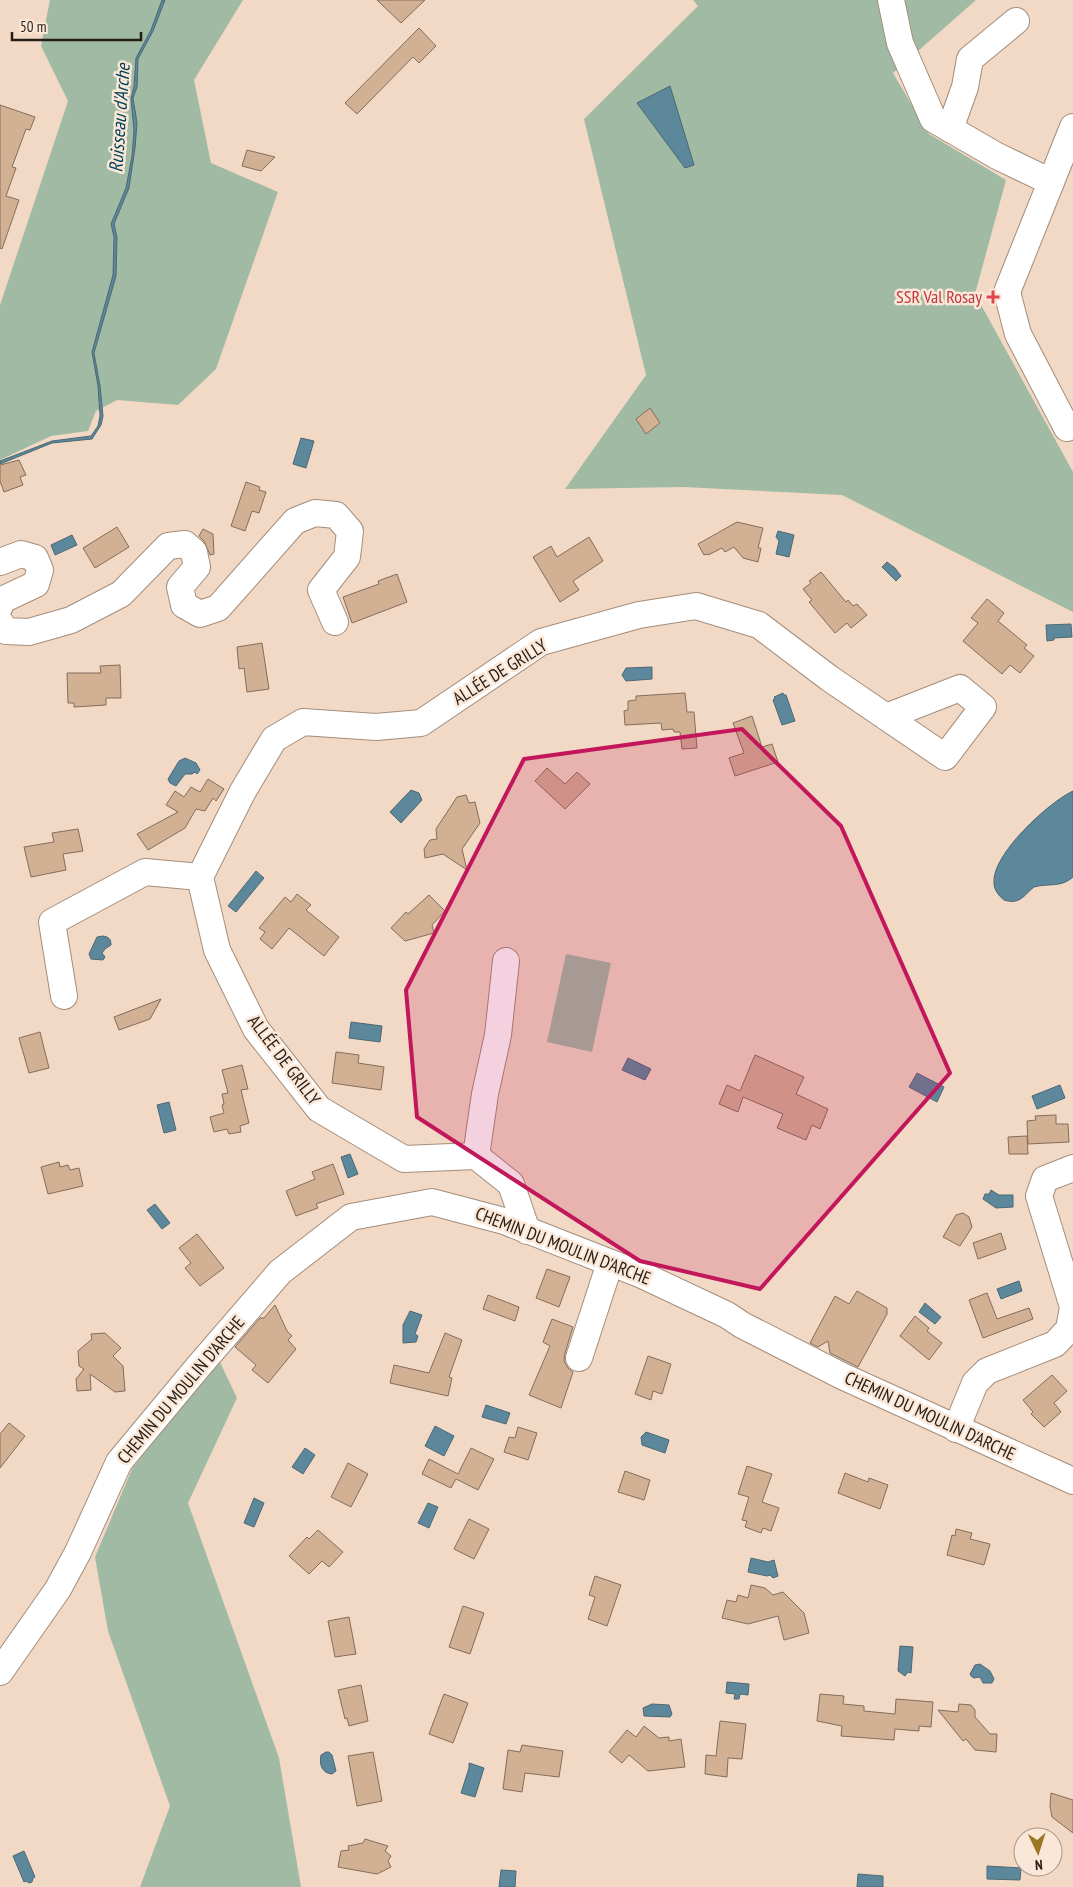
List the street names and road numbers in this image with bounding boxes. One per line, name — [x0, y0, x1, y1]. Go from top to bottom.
street label: ALLÉE DE GRILLY — [448, 633, 552, 710]
street label: ALLÉE DE GRILLY — [243, 1010, 326, 1110]
street label: CHEMIN DU MOULIN D'ARCHE — [472, 1201, 654, 1290]
street label: CHEMIN DU MOULIN D'ARCHE — [112, 1311, 249, 1468]
street label: CHEMIN DU MOULIN D'ARCHE — [841, 1366, 1019, 1465]

